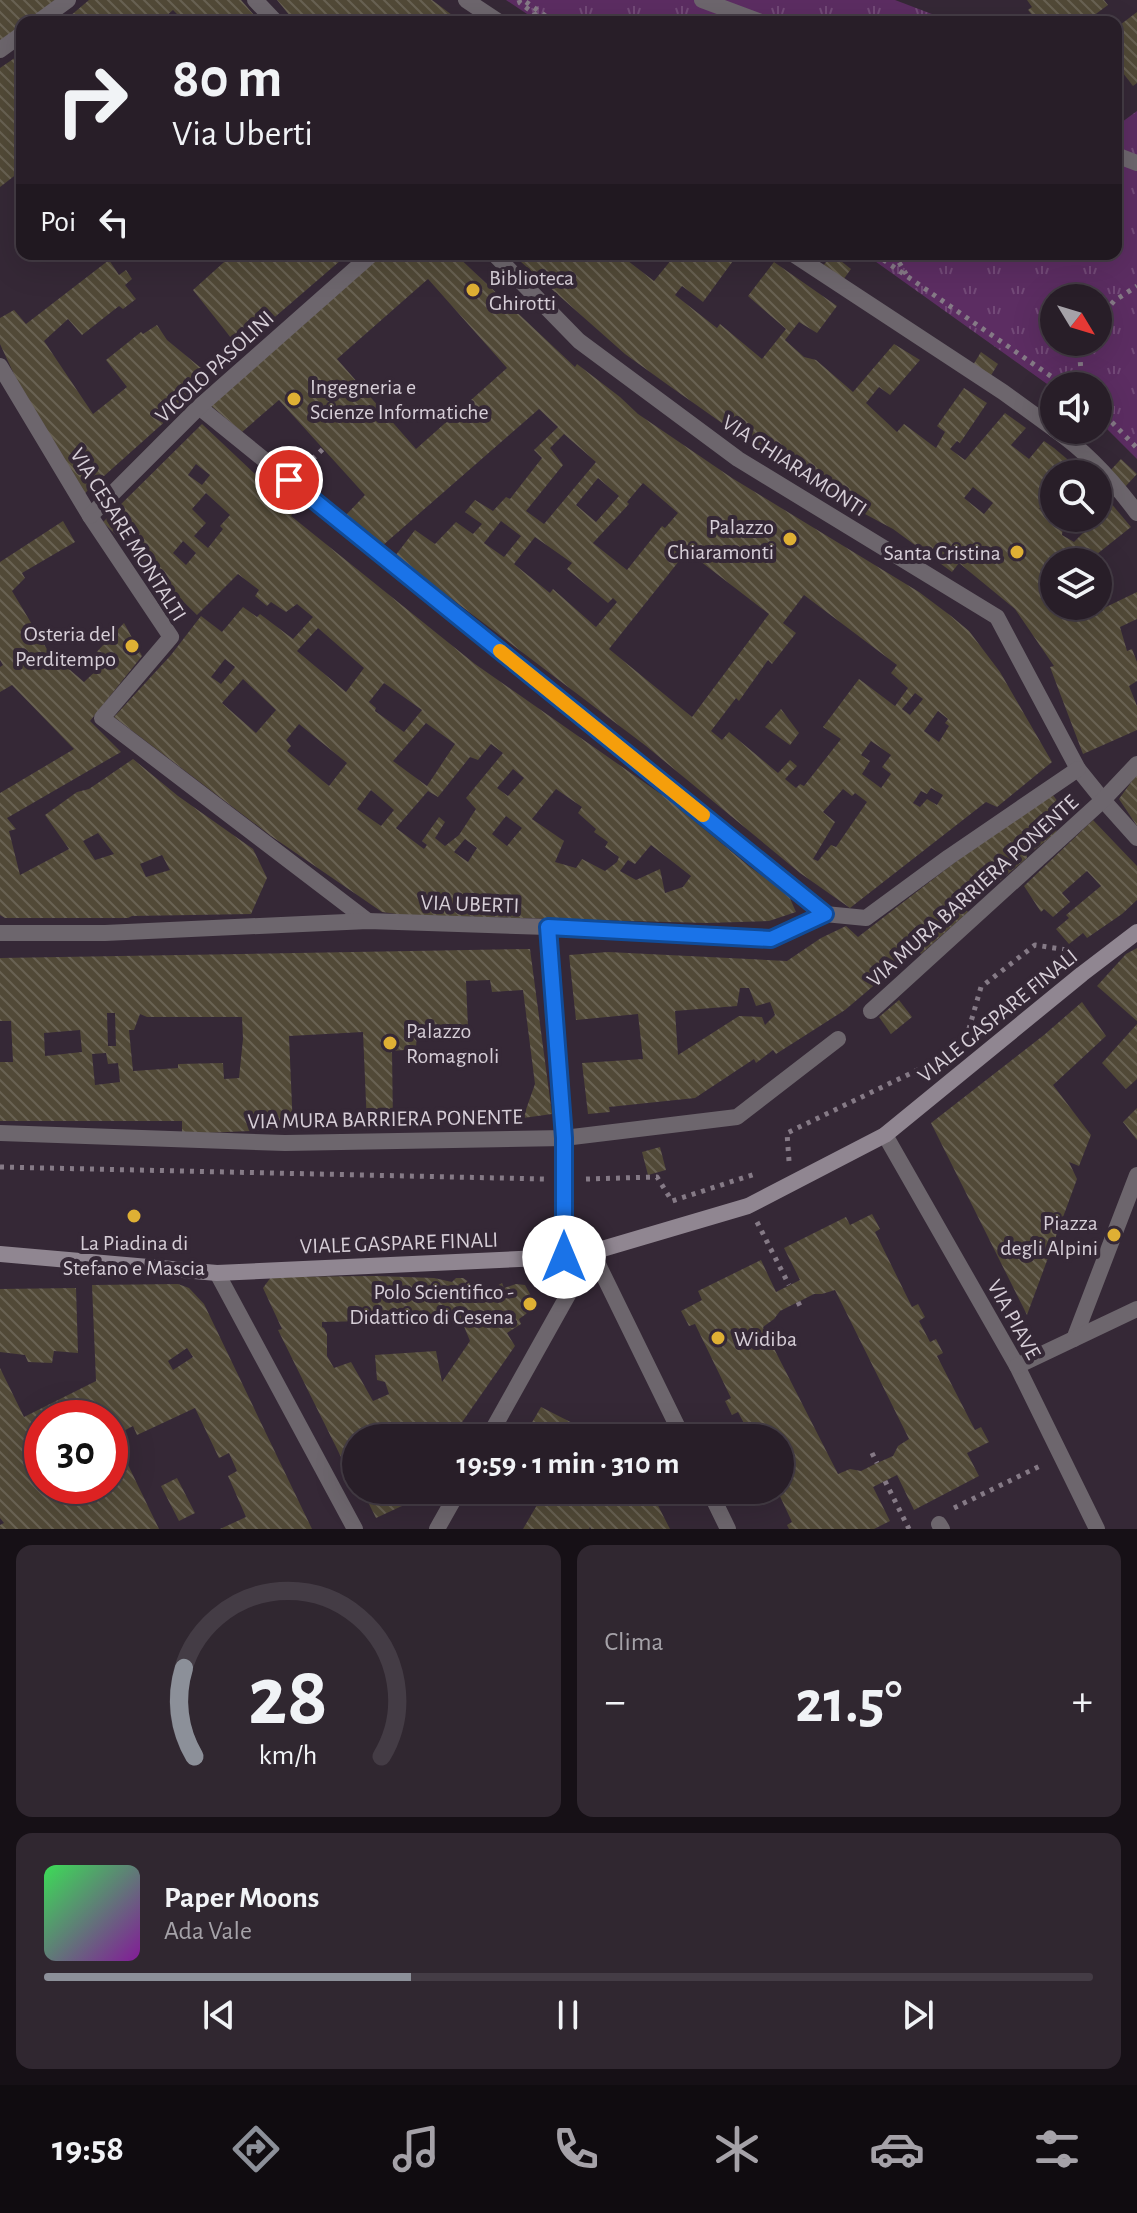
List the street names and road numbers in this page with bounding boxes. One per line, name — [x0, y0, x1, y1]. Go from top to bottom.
street label: VICOLO PASOLINI — [151, 307, 278, 427]
street label: VIA CHIARAMONTI — [718, 411, 871, 521]
street label: VIA CESARE MONTALTI — [66, 444, 190, 625]
street label: VIA MURA BARRIERA PONENTE — [863, 790, 1083, 991]
street label: VIA UBERTI — [420, 891, 520, 917]
street label: VIALE GASPARE FINALI — [914, 945, 1082, 1087]
street label: VIA MURA BARRIERA PONENTE — [247, 1106, 523, 1132]
street label: VIALE GASPARE FINALI — [299, 1229, 499, 1257]
street label: VIA PIAVE — [983, 1276, 1045, 1363]

